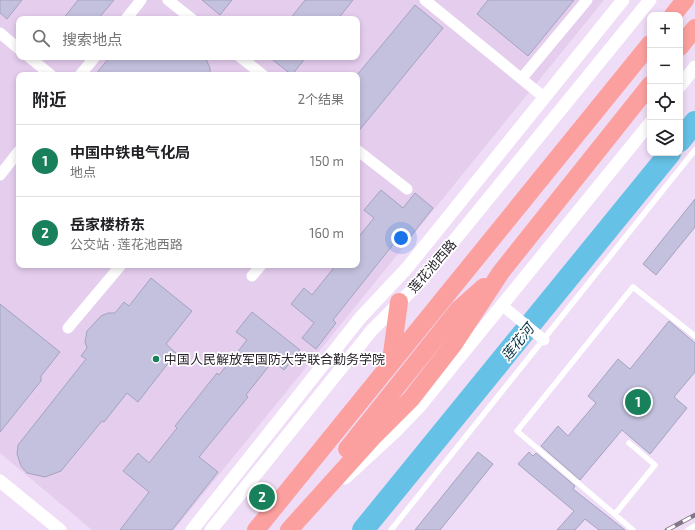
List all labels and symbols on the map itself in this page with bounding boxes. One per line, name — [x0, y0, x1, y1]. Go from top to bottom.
your location — [391, 228, 411, 248]
street label: 莲花池西路 — [405, 236, 459, 296]
water label: 莲花河 — [497, 318, 539, 364]
place label: 中国人民解放军国防大学联合勤务学院 — [164, 351, 385, 367]
marker: 中国人民解放军国防大学联合勤务学院 — [151, 354, 161, 364]
pin: 1 — [625, 387, 651, 417]
pin: 2 — [249, 482, 275, 512]

